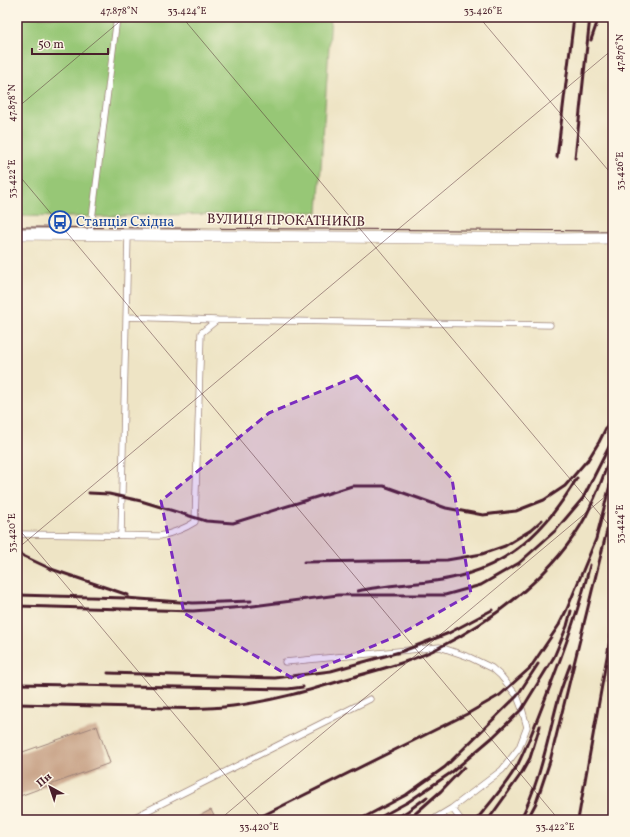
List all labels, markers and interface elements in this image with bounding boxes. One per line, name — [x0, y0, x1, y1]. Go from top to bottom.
text: 47.878°N — [100, 4, 139, 18]
text: 33.424°E — [167, 4, 207, 18]
text: 33.426°E — [464, 4, 502, 18]
scale bar — [32, 30, 108, 56]
text: 47.876°N — [613, 33, 627, 72]
text: 50 m — [38, 37, 64, 53]
text: 47.878°N — [5, 83, 19, 122]
text: 33.426°E — [613, 152, 627, 190]
text: 33.422°E — [5, 160, 19, 198]
bus stop icon: Станція Східна — [47, 209, 73, 235]
street label: ВУЛИЦЯ ПРОКАТНИКІВ — [207, 210, 365, 232]
place label: Станція Східна — [76, 213, 174, 232]
text: 33.424°E — [613, 504, 627, 544]
text: 33.420°E — [5, 513, 19, 553]
north arrow — [30, 767, 70, 807]
text: Пн — [34, 770, 55, 791]
text: 33.420°E — [239, 820, 279, 834]
text: 33.422°E — [536, 820, 574, 834]

